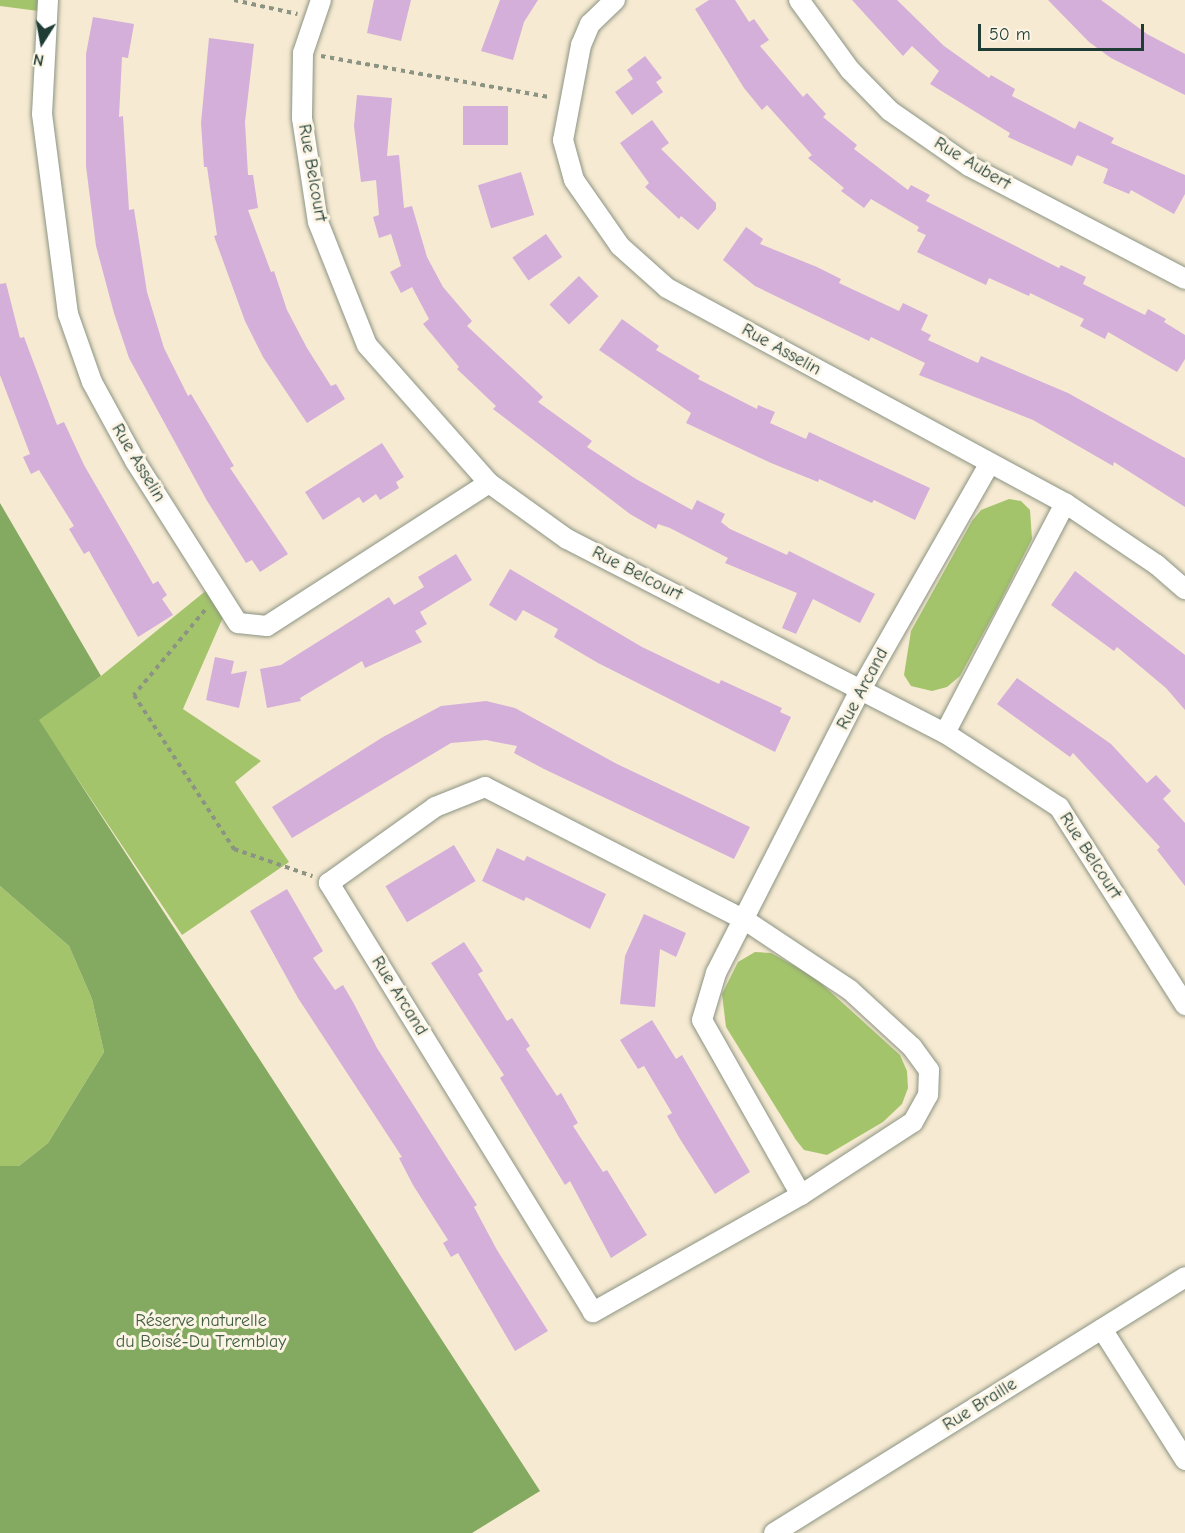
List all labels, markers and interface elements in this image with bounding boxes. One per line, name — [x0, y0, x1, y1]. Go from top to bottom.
north arrow — [12, 12, 72, 72]
scale bar — [981, 12, 1148, 50]
text: 50 m — [989, 24, 1031, 45]
text: N — [32, 50, 45, 69]
street label: Rue Belcourt — [293, 122, 331, 224]
street label: Rue Aubert — [930, 133, 1014, 195]
street label: Rue Asselin — [738, 319, 824, 381]
street label: Rue Asselin — [106, 420, 170, 506]
street label: Rue Belcourt — [588, 542, 686, 606]
street label: Rue Arcand — [832, 644, 894, 734]
street label: Rue Belcourt — [1054, 809, 1126, 903]
street label: Rue Arcand — [366, 952, 432, 1040]
park label: Réserve naturelle du Boisé-Du Tremblay — [116, 1311, 286, 1354]
street label: Rue Braille — [939, 1374, 1021, 1436]

